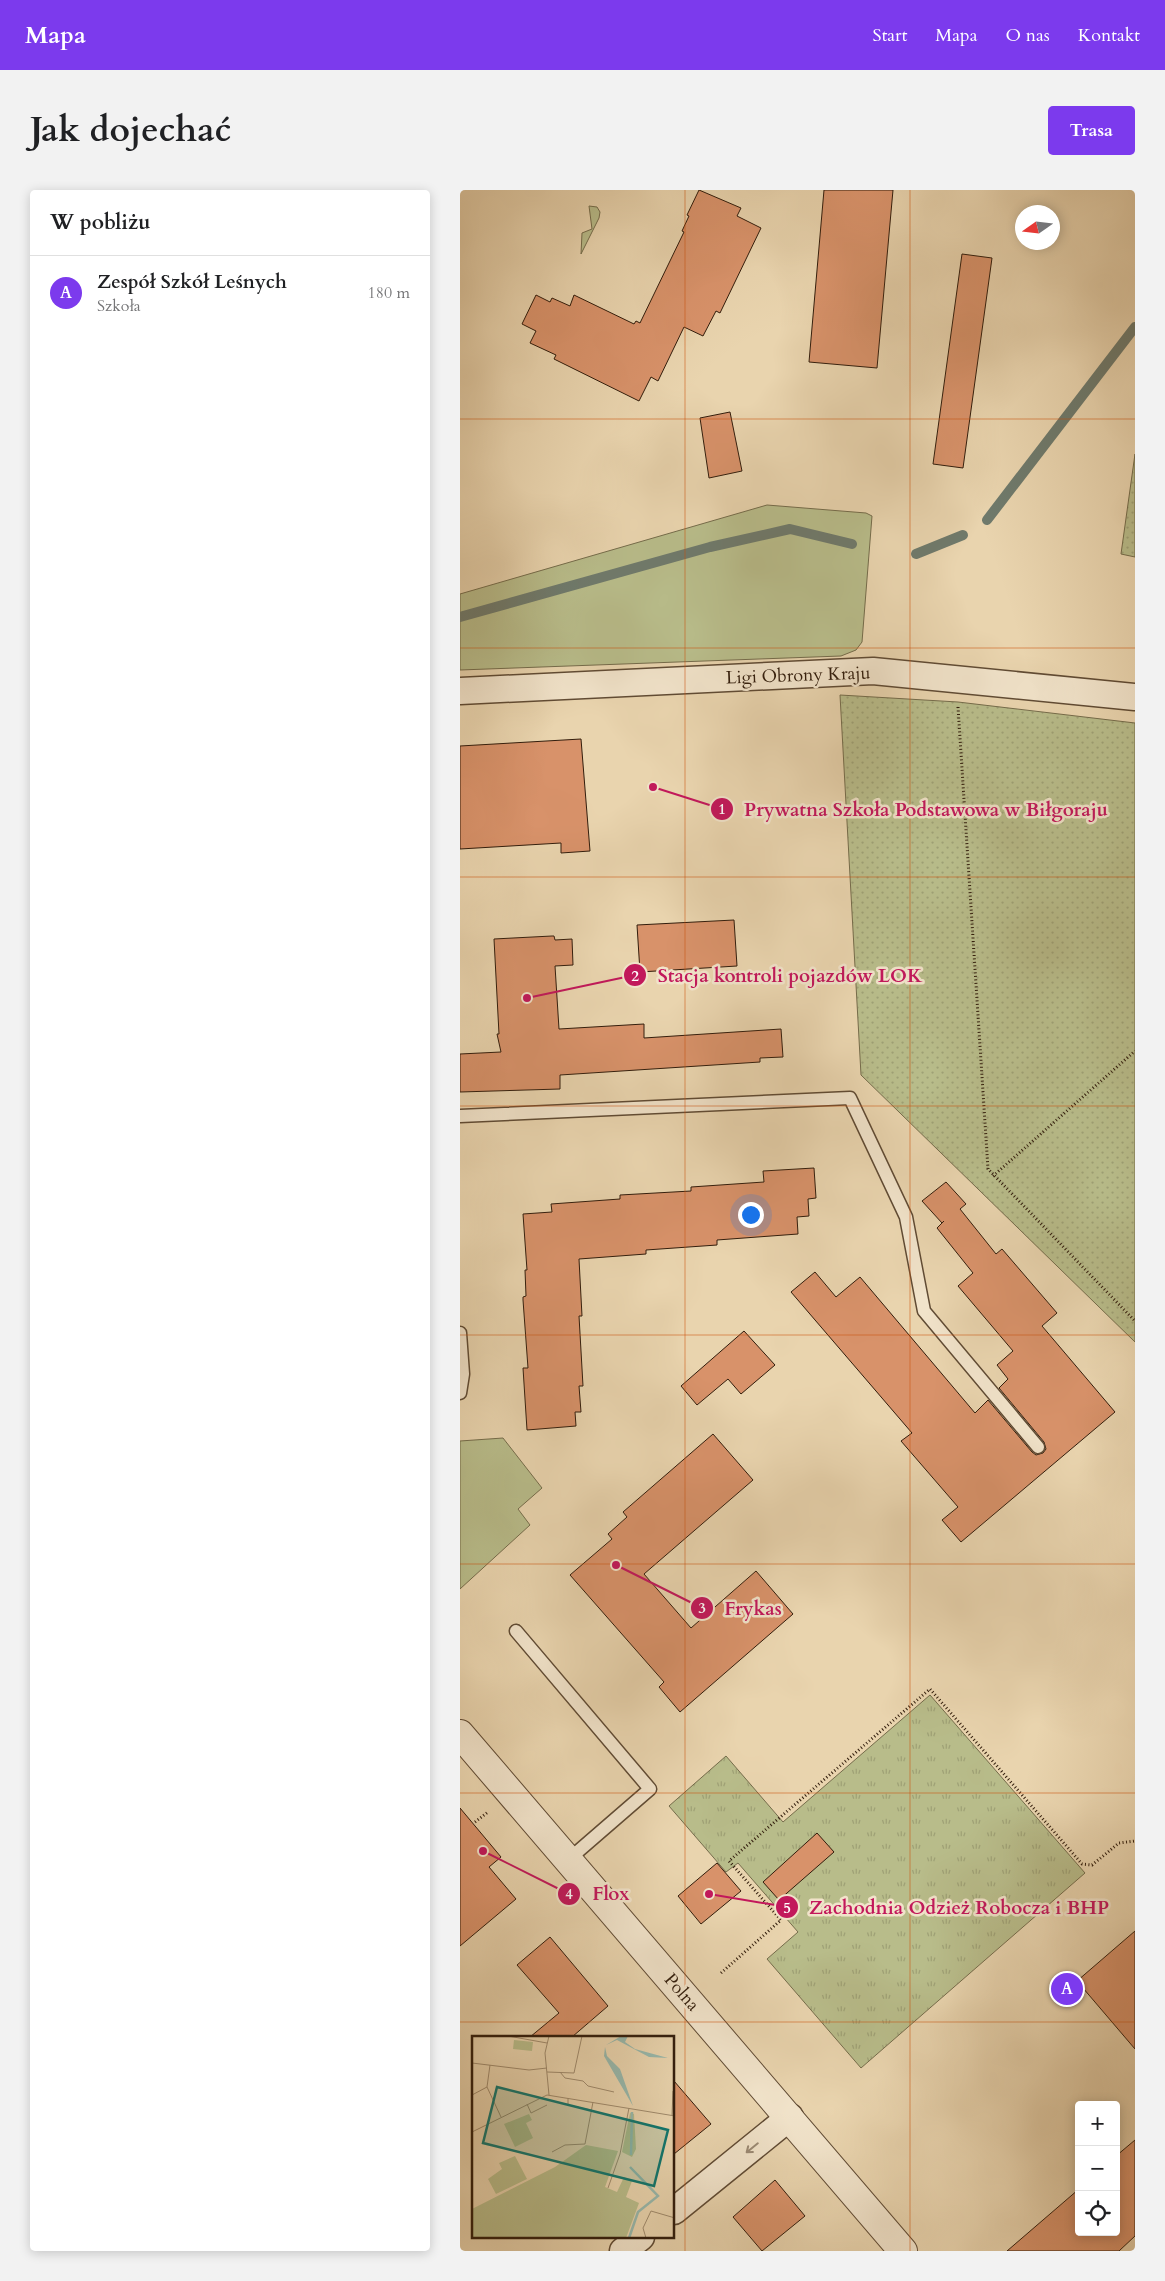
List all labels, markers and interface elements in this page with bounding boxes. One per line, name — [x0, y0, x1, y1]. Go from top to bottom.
text: Mapa — [25, 19, 86, 52]
text: Start — [873, 23, 907, 48]
text: Mapa — [935, 23, 977, 48]
text: O nas — [1005, 23, 1050, 48]
text: Kontakt — [1078, 23, 1140, 48]
text: Jak dojechać — [30, 106, 231, 154]
button: Trasa — [1048, 106, 1135, 155]
north arrow — [1015, 205, 1060, 250]
text: W pobliżu — [50, 208, 151, 237]
text: Zespół Szkół Leśnych — [97, 269, 287, 295]
text: A — [60, 282, 72, 304]
text: 180 m — [368, 282, 410, 304]
text: Szkoła — [97, 295, 141, 317]
street label: Ligi Obrony Kraju — [725, 660, 871, 691]
callout: Prywatna Szkoła Podstawowa w Biłgoraju — [709, 792, 1118, 826]
text: Prywatna Szkoła Podstawowa w Biłgoraju — [744, 797, 1108, 823]
text: 1 — [718, 799, 726, 819]
callout: Stacja kontroli pojazdów LOK — [623, 958, 932, 992]
text: Stacja kontroli pojazdów LOK — [658, 963, 923, 989]
text: 2 — [631, 966, 639, 986]
your location — [738, 1202, 764, 1228]
callout: Frykas — [689, 1591, 792, 1625]
text: Frykas — [724, 1596, 782, 1622]
text: 3 — [698, 1598, 706, 1618]
callout: Flox — [557, 1877, 639, 1911]
text: Flox — [592, 1881, 630, 1907]
text: 4 — [565, 1884, 573, 1904]
callout: Zachodnia Odzież Robocza i BHP — [774, 1890, 1119, 1924]
text: Zachodnia Odzież Robocza i BHP — [809, 1895, 1109, 1921]
text: 5 — [783, 1898, 791, 1918]
street label: Polna — [658, 1968, 705, 2017]
pin: A — [1051, 1970, 1083, 2008]
inset map — [472, 2036, 675, 2238]
map controls — [1075, 2101, 1120, 2236]
button: + — [1075, 2101, 1120, 2146]
one-way arrow — [746, 2143, 759, 2154]
button: − — [1075, 2146, 1120, 2191]
button: locate — [1075, 2191, 1120, 2236]

